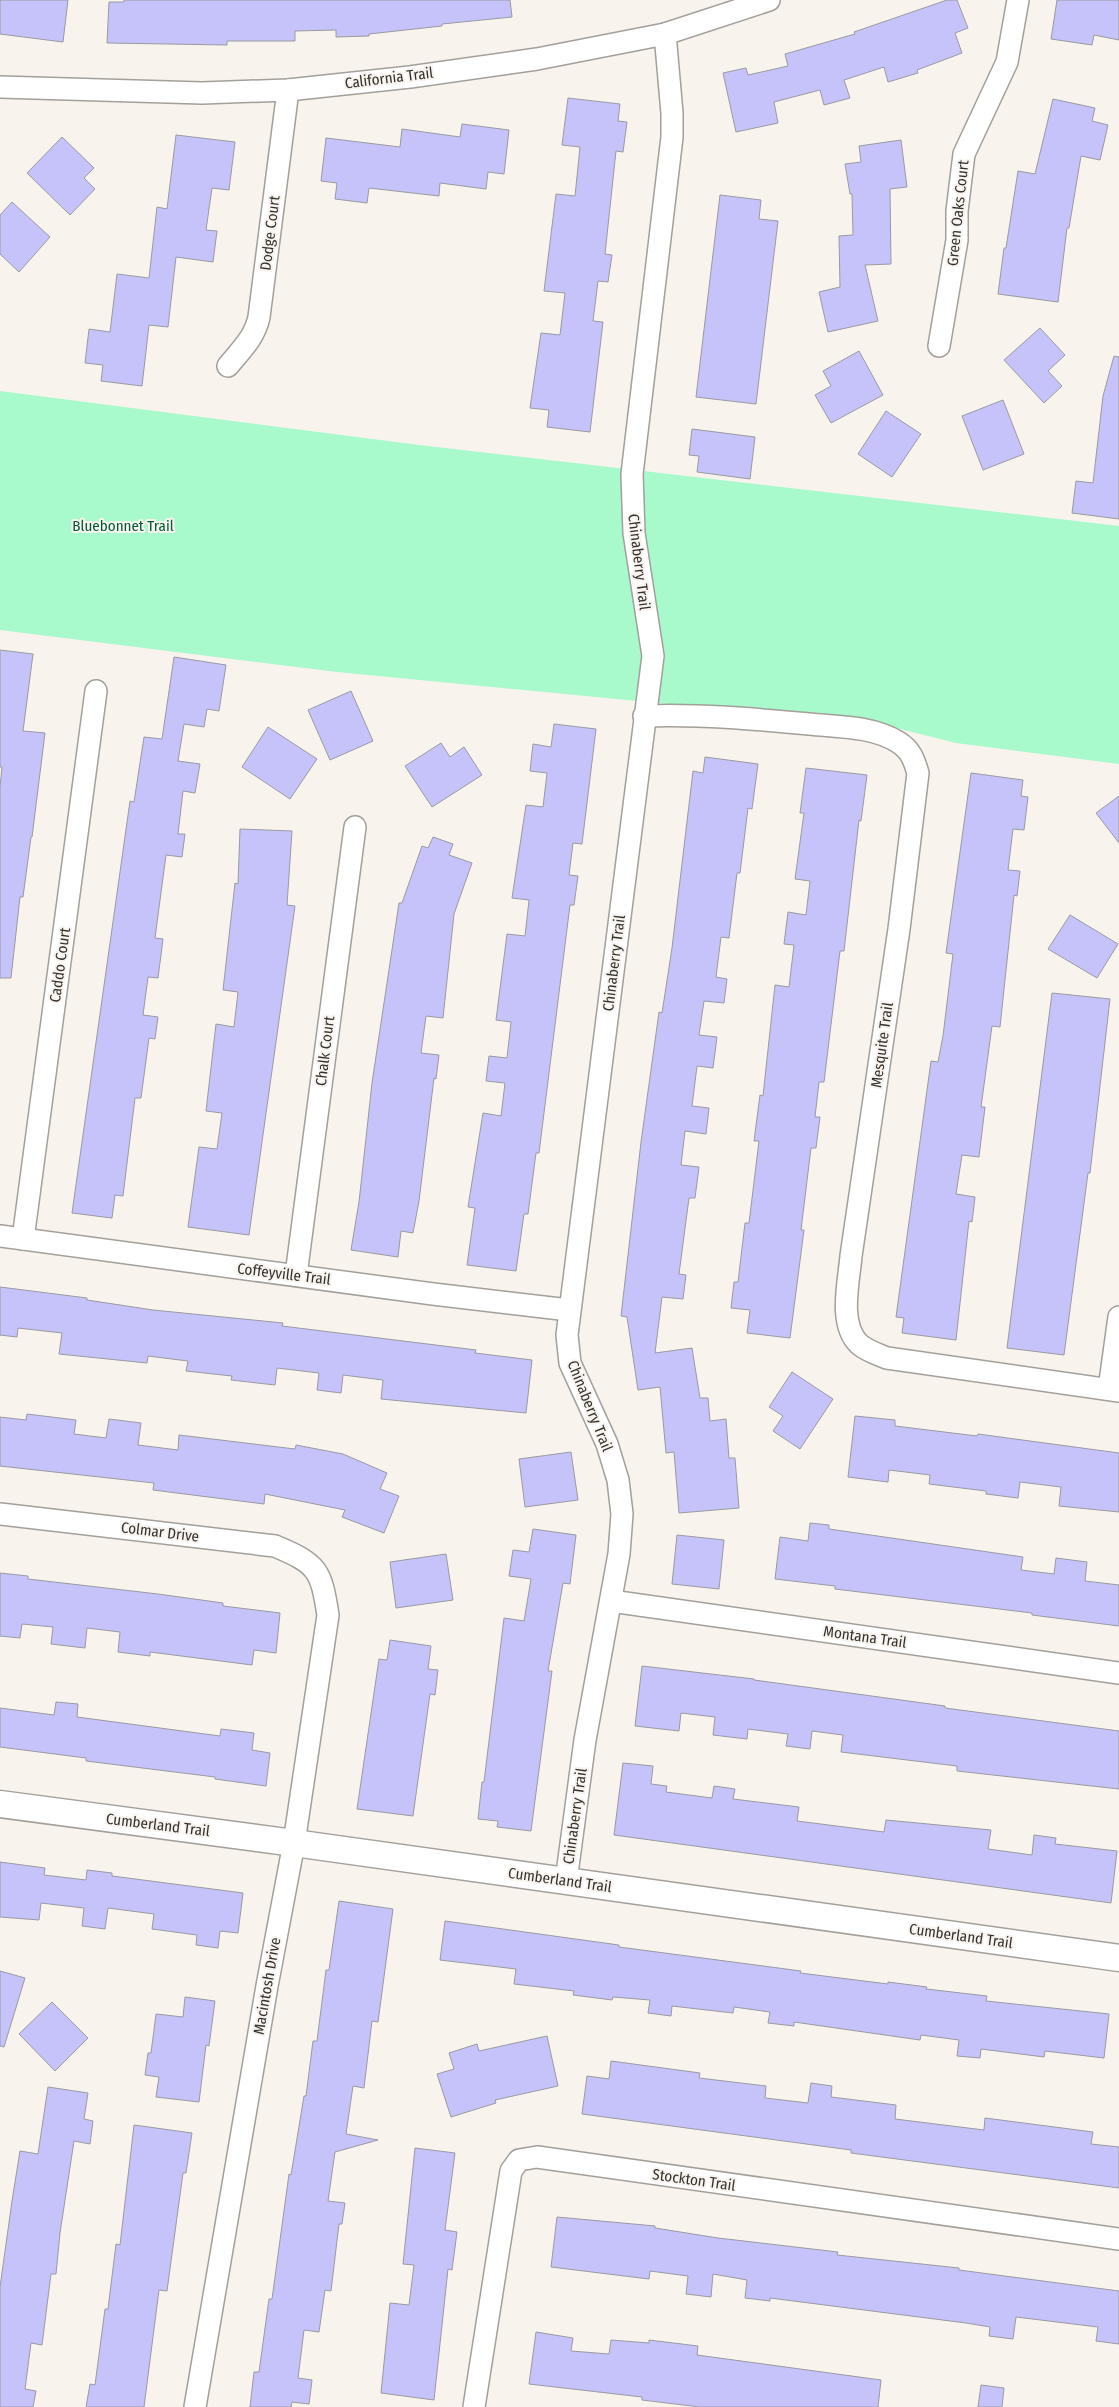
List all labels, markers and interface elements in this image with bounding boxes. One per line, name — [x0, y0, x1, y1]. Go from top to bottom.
street label: California Trail — [344, 64, 434, 92]
street label: Green Oaks Court — [943, 159, 973, 267]
street label: Dodge Court — [256, 194, 284, 272]
street label: Chinaberry Trail — [624, 513, 654, 611]
park label: Bluebonnet Trail — [72, 517, 174, 535]
street label: Chinaberry Trail — [599, 914, 629, 1012]
street label: Caddo Court — [46, 926, 74, 1004]
street label: Mesquite Trail — [867, 1001, 897, 1089]
street label: Chalk Court — [312, 1015, 338, 1087]
street label: Coffeyville Trail — [236, 1259, 332, 1289]
street label: Chinaberry Trail — [564, 1358, 616, 1454]
street label: Colmar Drive — [120, 1518, 200, 1546]
street label: Montana Trail — [822, 1622, 908, 1652]
street label: Chinaberry Trail — [559, 1767, 591, 1865]
street label: Cumberland Trail — [105, 1810, 211, 1840]
street label: Cumberland Trail — [507, 1864, 613, 1896]
street label: Cumberland Trail — [908, 1920, 1014, 1952]
street label: Macintosh Drive — [250, 1936, 284, 2036]
street label: Stockton Trail — [651, 2165, 737, 2195]

